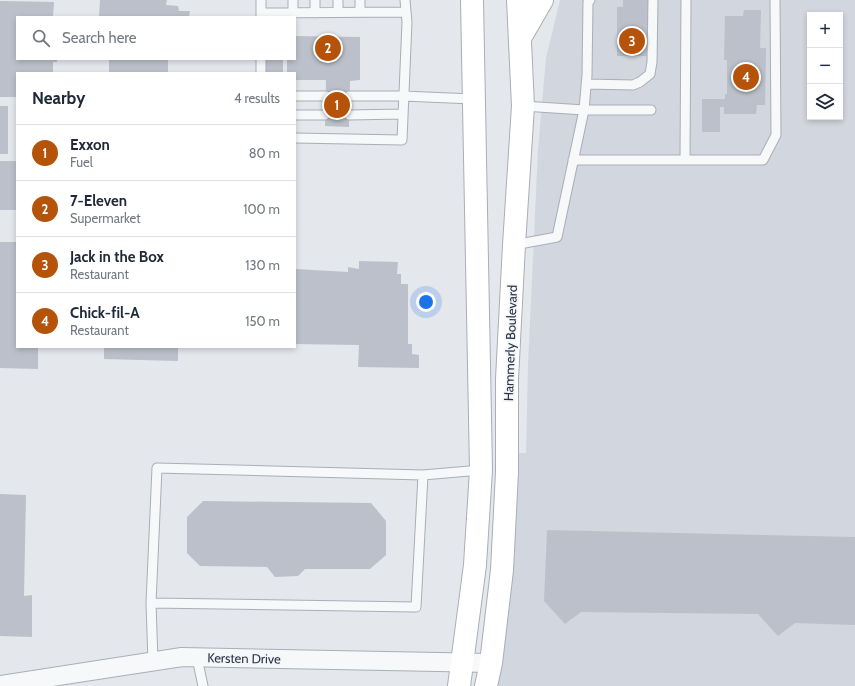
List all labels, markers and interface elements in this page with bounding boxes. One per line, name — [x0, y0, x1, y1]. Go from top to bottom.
map controls — [807, 12, 843, 120]
button: + — [807, 12, 843, 48]
search box — [16, 16, 296, 60]
pin: 3 — [619, 26, 645, 56]
icon: search — [30, 27, 52, 49]
text: Search here — [62, 29, 137, 47]
pin: 2 — [315, 33, 341, 63]
button: − — [807, 48, 843, 84]
pin: 4 — [733, 62, 759, 92]
button: layers — [807, 84, 843, 120]
text: Nearby — [32, 88, 85, 108]
text: 4 results — [234, 90, 280, 106]
pin: 1 — [324, 90, 350, 120]
text: Exxon — [70, 136, 110, 154]
text: 1 — [43, 145, 47, 161]
text: 80 m — [249, 145, 280, 161]
text: Fuel — [70, 154, 93, 170]
text: 7-Eleven — [70, 192, 127, 210]
text: 2 — [42, 201, 48, 217]
text: 100 m — [243, 201, 280, 217]
text: Supermarket — [70, 210, 141, 226]
text: Jack in the Box — [70, 248, 164, 266]
text: 3 — [41, 257, 49, 273]
text: 130 m — [245, 257, 280, 273]
text: Restaurant — [70, 266, 129, 282]
street label: Hammerly Boulevard — [500, 285, 520, 401]
your location — [416, 292, 436, 312]
text: Chick-fil-A — [70, 304, 140, 322]
text: 4 — [41, 313, 49, 329]
text: 150 m — [245, 313, 280, 329]
text: Restaurant — [70, 322, 129, 338]
street label: Kersten Drive — [207, 649, 281, 667]

